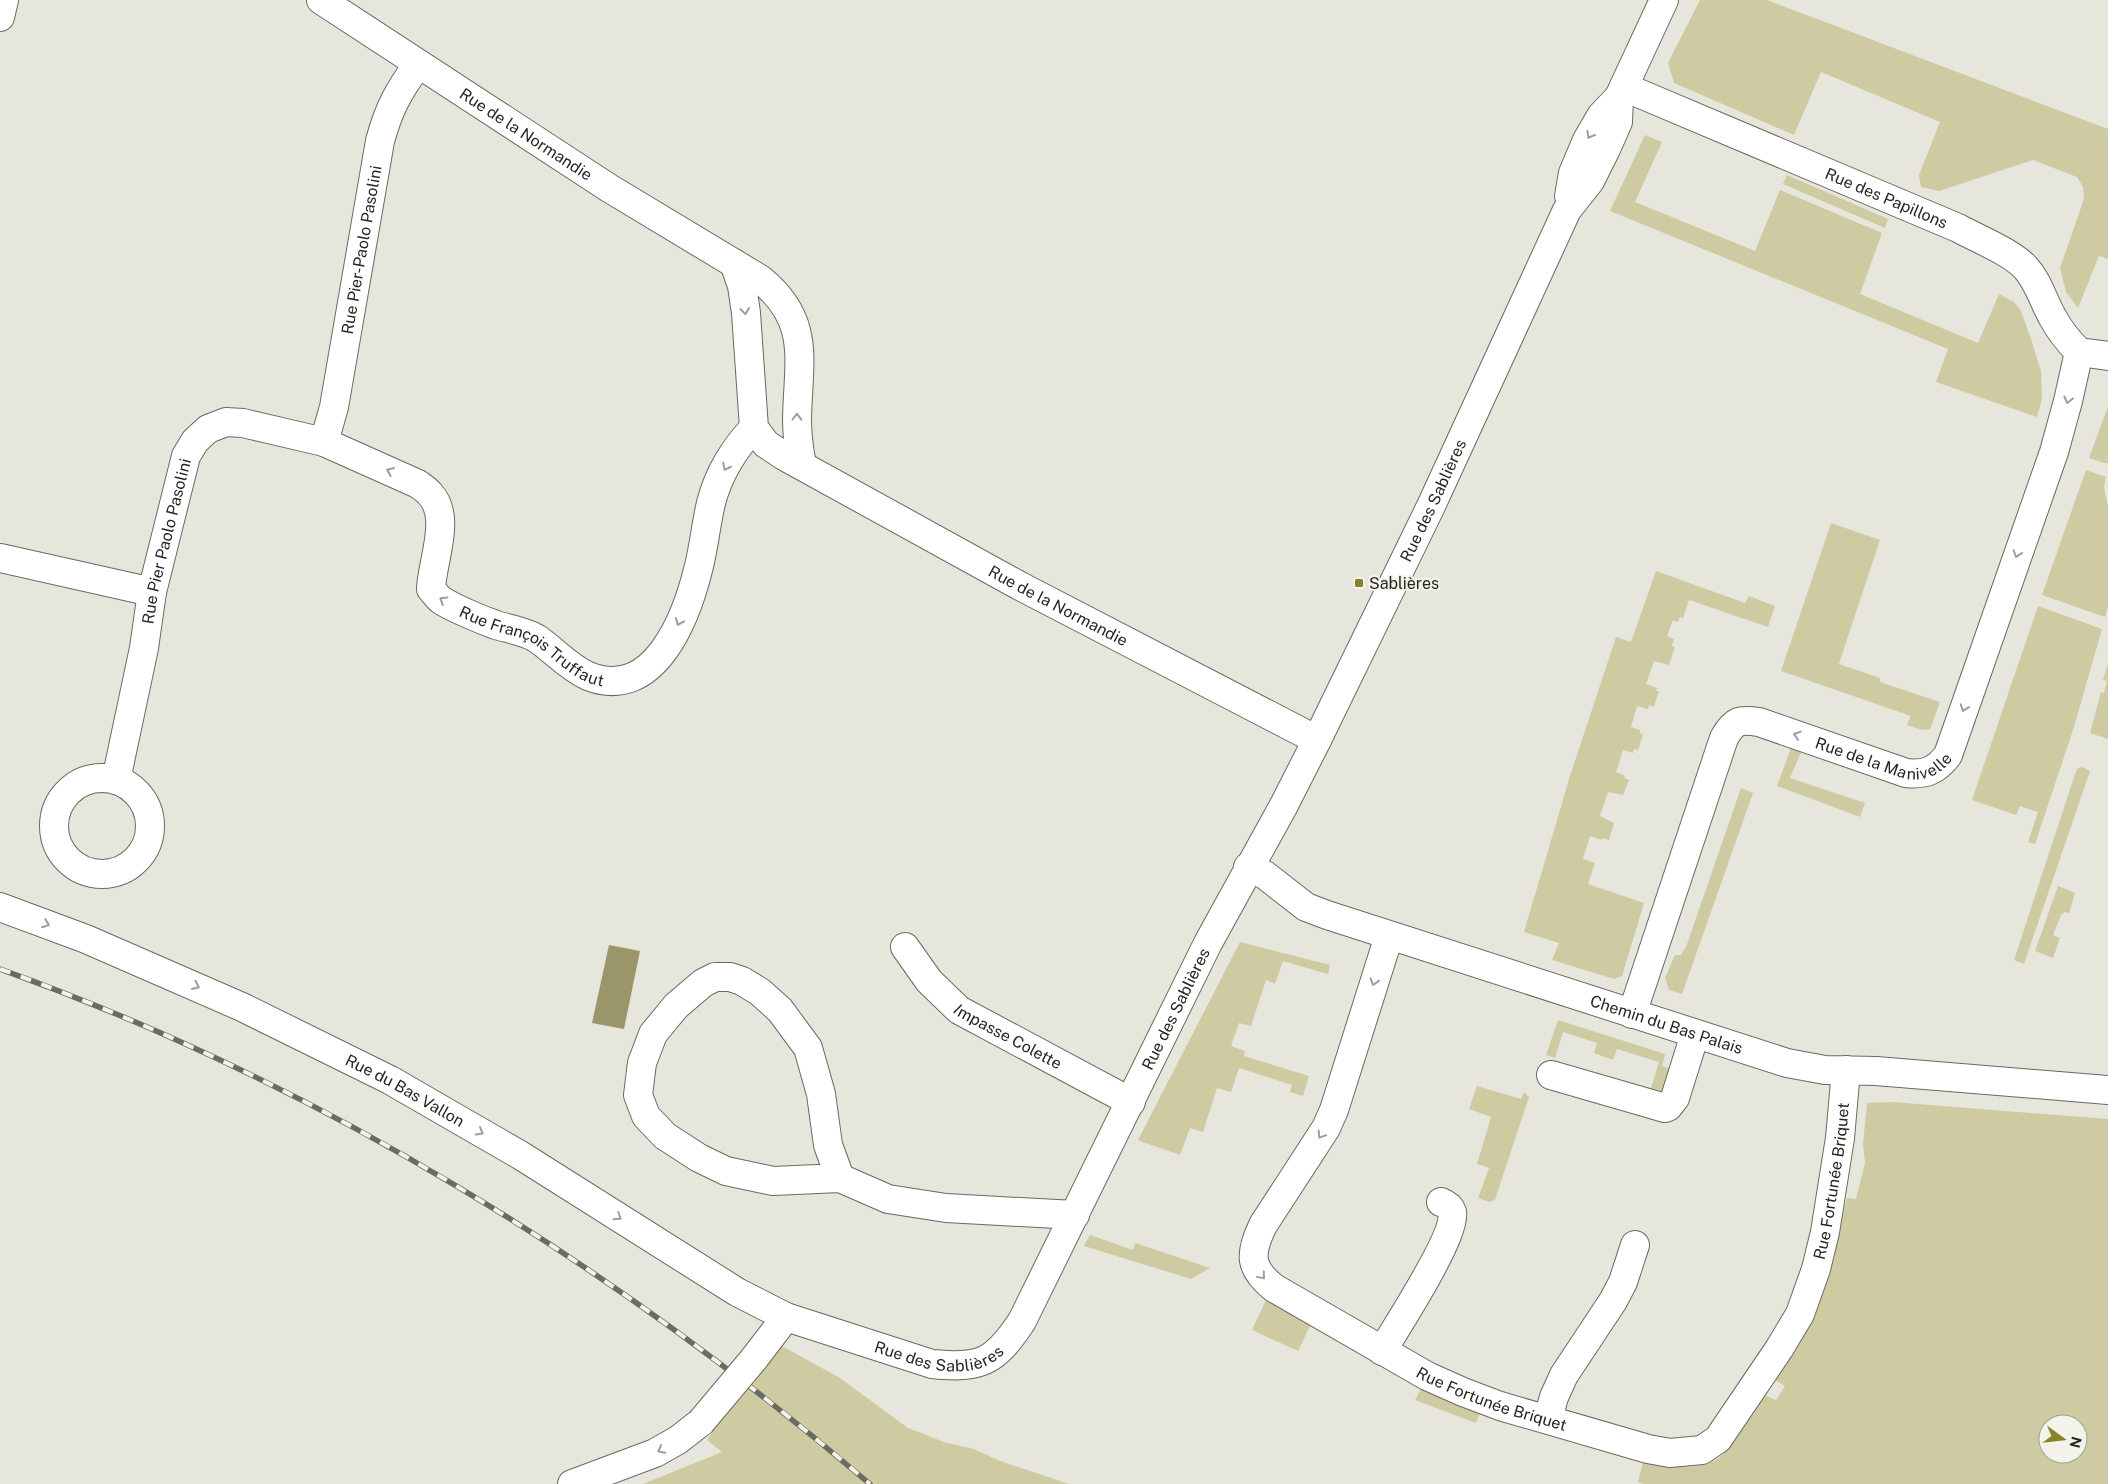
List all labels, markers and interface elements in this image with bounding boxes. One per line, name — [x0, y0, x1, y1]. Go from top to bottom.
street label: Rue de la Normandie — [456, 84, 596, 184]
one-way arrow — [1586, 130, 1596, 139]
street label: Rue Pier-Paolo Pasolini — [337, 164, 385, 336]
street label: Rue des Papillons — [1822, 164, 1951, 232]
one-way arrow — [739, 307, 750, 315]
one-way arrow — [2063, 396, 2074, 405]
one-way arrow — [792, 412, 803, 420]
street label: Rue des Sablières — [1396, 436, 1470, 565]
street label: Rue Pier Paolo Pasolini — [138, 457, 195, 625]
one-way arrow — [722, 462, 732, 471]
one-way arrow — [386, 466, 395, 477]
one-way arrow — [2013, 550, 2023, 558]
street label: Rue de la Normandie — [985, 561, 1131, 650]
place label: Sablières — [1369, 574, 1439, 593]
marker: Sablières — [1353, 577, 1365, 589]
one-way arrow — [440, 596, 449, 606]
street label: Rue François Truffaut — [457, 602, 606, 690]
one-way arrow — [675, 617, 686, 626]
one-way arrow — [1960, 703, 1970, 712]
one-way arrow — [1793, 731, 1802, 741]
street label: Rue de la Manivelle — [1813, 733, 1955, 783]
one-way arrow — [41, 917, 50, 928]
street label: Rue des Sablières — [1138, 945, 1214, 1073]
one-way arrow — [1370, 977, 1380, 986]
one-way arrow — [191, 979, 200, 990]
street label: Chemin du Bas Palais — [1588, 991, 1745, 1058]
street label: Impasse Colette — [949, 1000, 1065, 1073]
street label: Rue du Bas Vallon — [342, 1050, 468, 1130]
street label: Rue Fortunée Briquet — [1809, 1102, 1853, 1261]
one-way arrow — [475, 1126, 484, 1136]
one-way arrow — [1318, 1130, 1327, 1139]
one-way arrow — [613, 1211, 622, 1220]
one-way arrow — [1256, 1271, 1265, 1280]
street label: Rue des Sablières — [870, 1333, 1004, 1353]
text: Rue des Sablières — [872, 1337, 1007, 1375]
street label: Rue Fortunée Briquet — [1413, 1362, 1569, 1434]
north arrow — [2038, 1414, 2088, 1464]
text: N — [2066, 1435, 2085, 1450]
one-way arrow — [658, 1443, 667, 1453]

